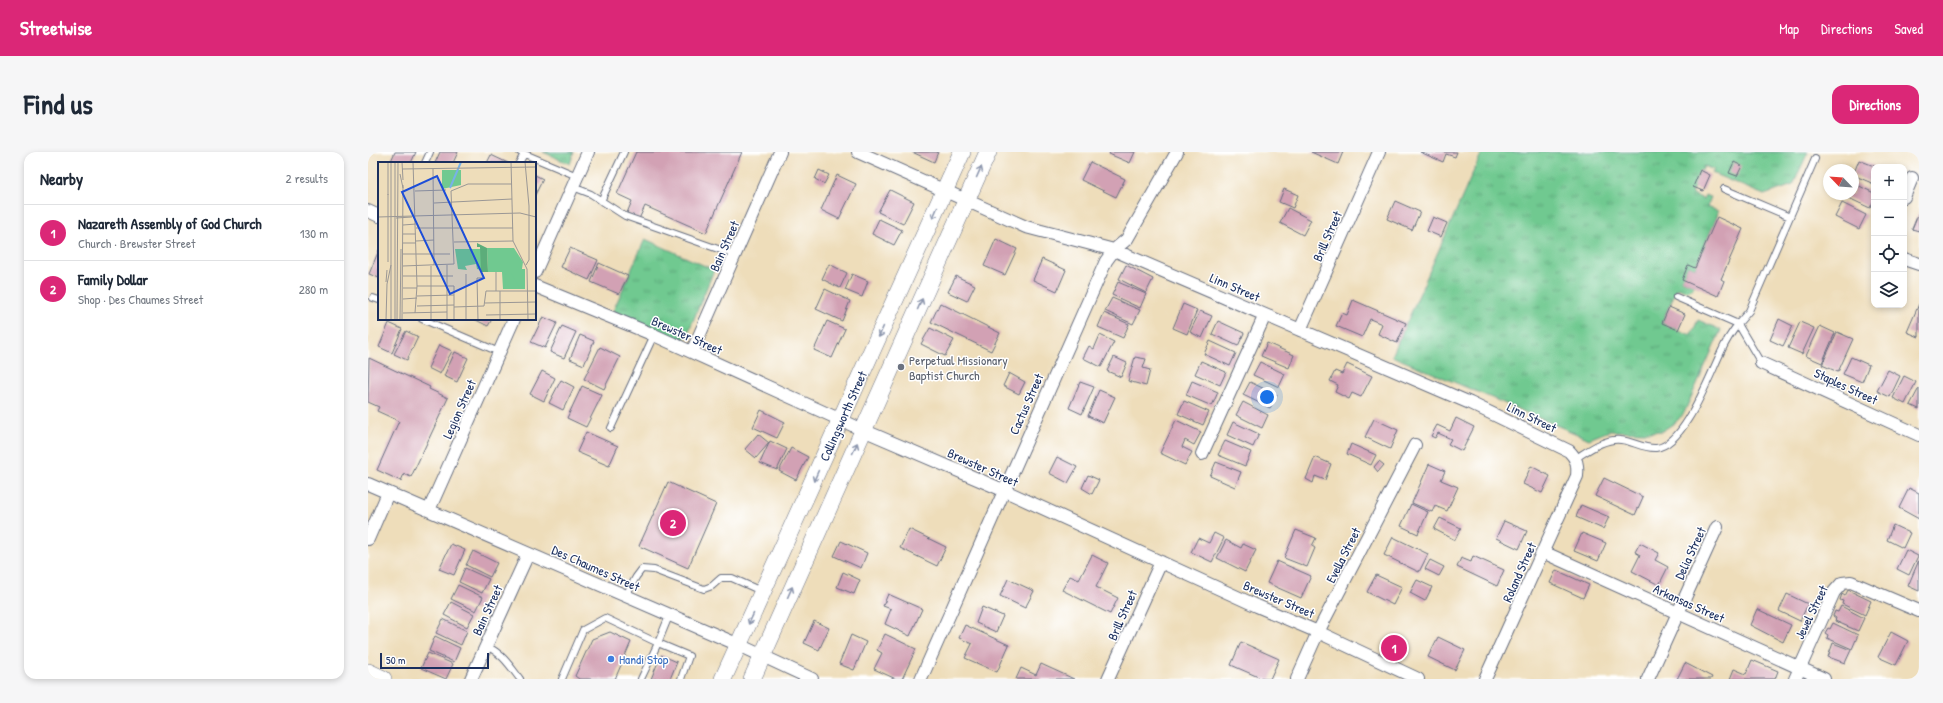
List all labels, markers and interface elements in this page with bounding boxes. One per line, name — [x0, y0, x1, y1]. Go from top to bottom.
text: Streetwise — [20, 15, 92, 41]
text: Map — [1779, 19, 1799, 38]
text: Directions — [1821, 19, 1872, 38]
text: Saved — [1894, 19, 1923, 38]
text: Find us — [24, 85, 93, 123]
button: Directions — [1832, 85, 1919, 124]
inset map — [378, 162, 536, 320]
north arrow — [1823, 164, 1859, 200]
map controls — [1871, 164, 1907, 308]
button: + — [1871, 164, 1907, 200]
text: Nearby — [40, 167, 83, 190]
one-way arrow — [976, 167, 983, 179]
text: 2 results — [286, 169, 328, 187]
button: − — [1871, 200, 1907, 236]
one-way arrow — [931, 207, 938, 219]
street label: Brill Street — [1308, 207, 1346, 264]
text: Nazareth Assembly of God Church — [78, 213, 262, 234]
street label: Bain Street — [705, 217, 743, 274]
text: 1 — [51, 224, 55, 242]
text: 130 m — [300, 224, 328, 242]
text: Church · Brewster Street — [78, 234, 196, 252]
button: locate — [1871, 236, 1907, 272]
street label: Linn Street — [1207, 268, 1263, 306]
text: Family Dollar — [78, 269, 148, 290]
button: layers — [1871, 272, 1907, 308]
text: 2 — [50, 280, 56, 298]
text: 280 m — [299, 280, 328, 298]
text: Shop · Des Chaumes Street — [78, 290, 203, 308]
one-way arrow — [917, 298, 924, 310]
street label: Brewster Street — [649, 311, 726, 359]
one-way arrow — [877, 325, 884, 337]
place label: Perpetual Missionary Baptist Church — [909, 351, 1008, 384]
marker: Perpetual Missionary Baptist Church — [896, 362, 906, 372]
street label: Staples Street — [1811, 363, 1881, 409]
street label: Collingsworth Street — [815, 368, 871, 464]
street label: Cactus Street — [1005, 370, 1048, 437]
street label: Legion Street — [438, 376, 480, 441]
your location — [1257, 387, 1277, 407]
street label: Linn Street — [1504, 397, 1560, 437]
one-way arrow — [852, 442, 859, 454]
street label: Brewster Street — [945, 443, 1022, 491]
one-way arrow — [812, 469, 819, 481]
pin: 2 — [660, 508, 686, 538]
street label: Delia Street — [1670, 523, 1710, 582]
street label: Evella Street — [1321, 524, 1365, 586]
street label: Roland Street — [1498, 539, 1540, 605]
street label: Des Chaumes Street — [549, 541, 643, 596]
street label: Brewster Street — [1241, 576, 1318, 622]
street label: Arkansas Street — [1651, 579, 1728, 627]
street label: Bain Street — [467, 581, 507, 638]
street label: Jewel Street — [1790, 582, 1832, 642]
one-way arrow — [787, 586, 794, 598]
street label: Brill Street — [1103, 586, 1141, 643]
one-way arrow — [747, 613, 754, 625]
pin: 1 — [1381, 633, 1407, 663]
place label: Handi Stop — [619, 650, 669, 668]
scale bar — [380, 651, 489, 670]
text: 50 m — [386, 653, 406, 667]
marker: Handi Stop — [606, 654, 616, 664]

